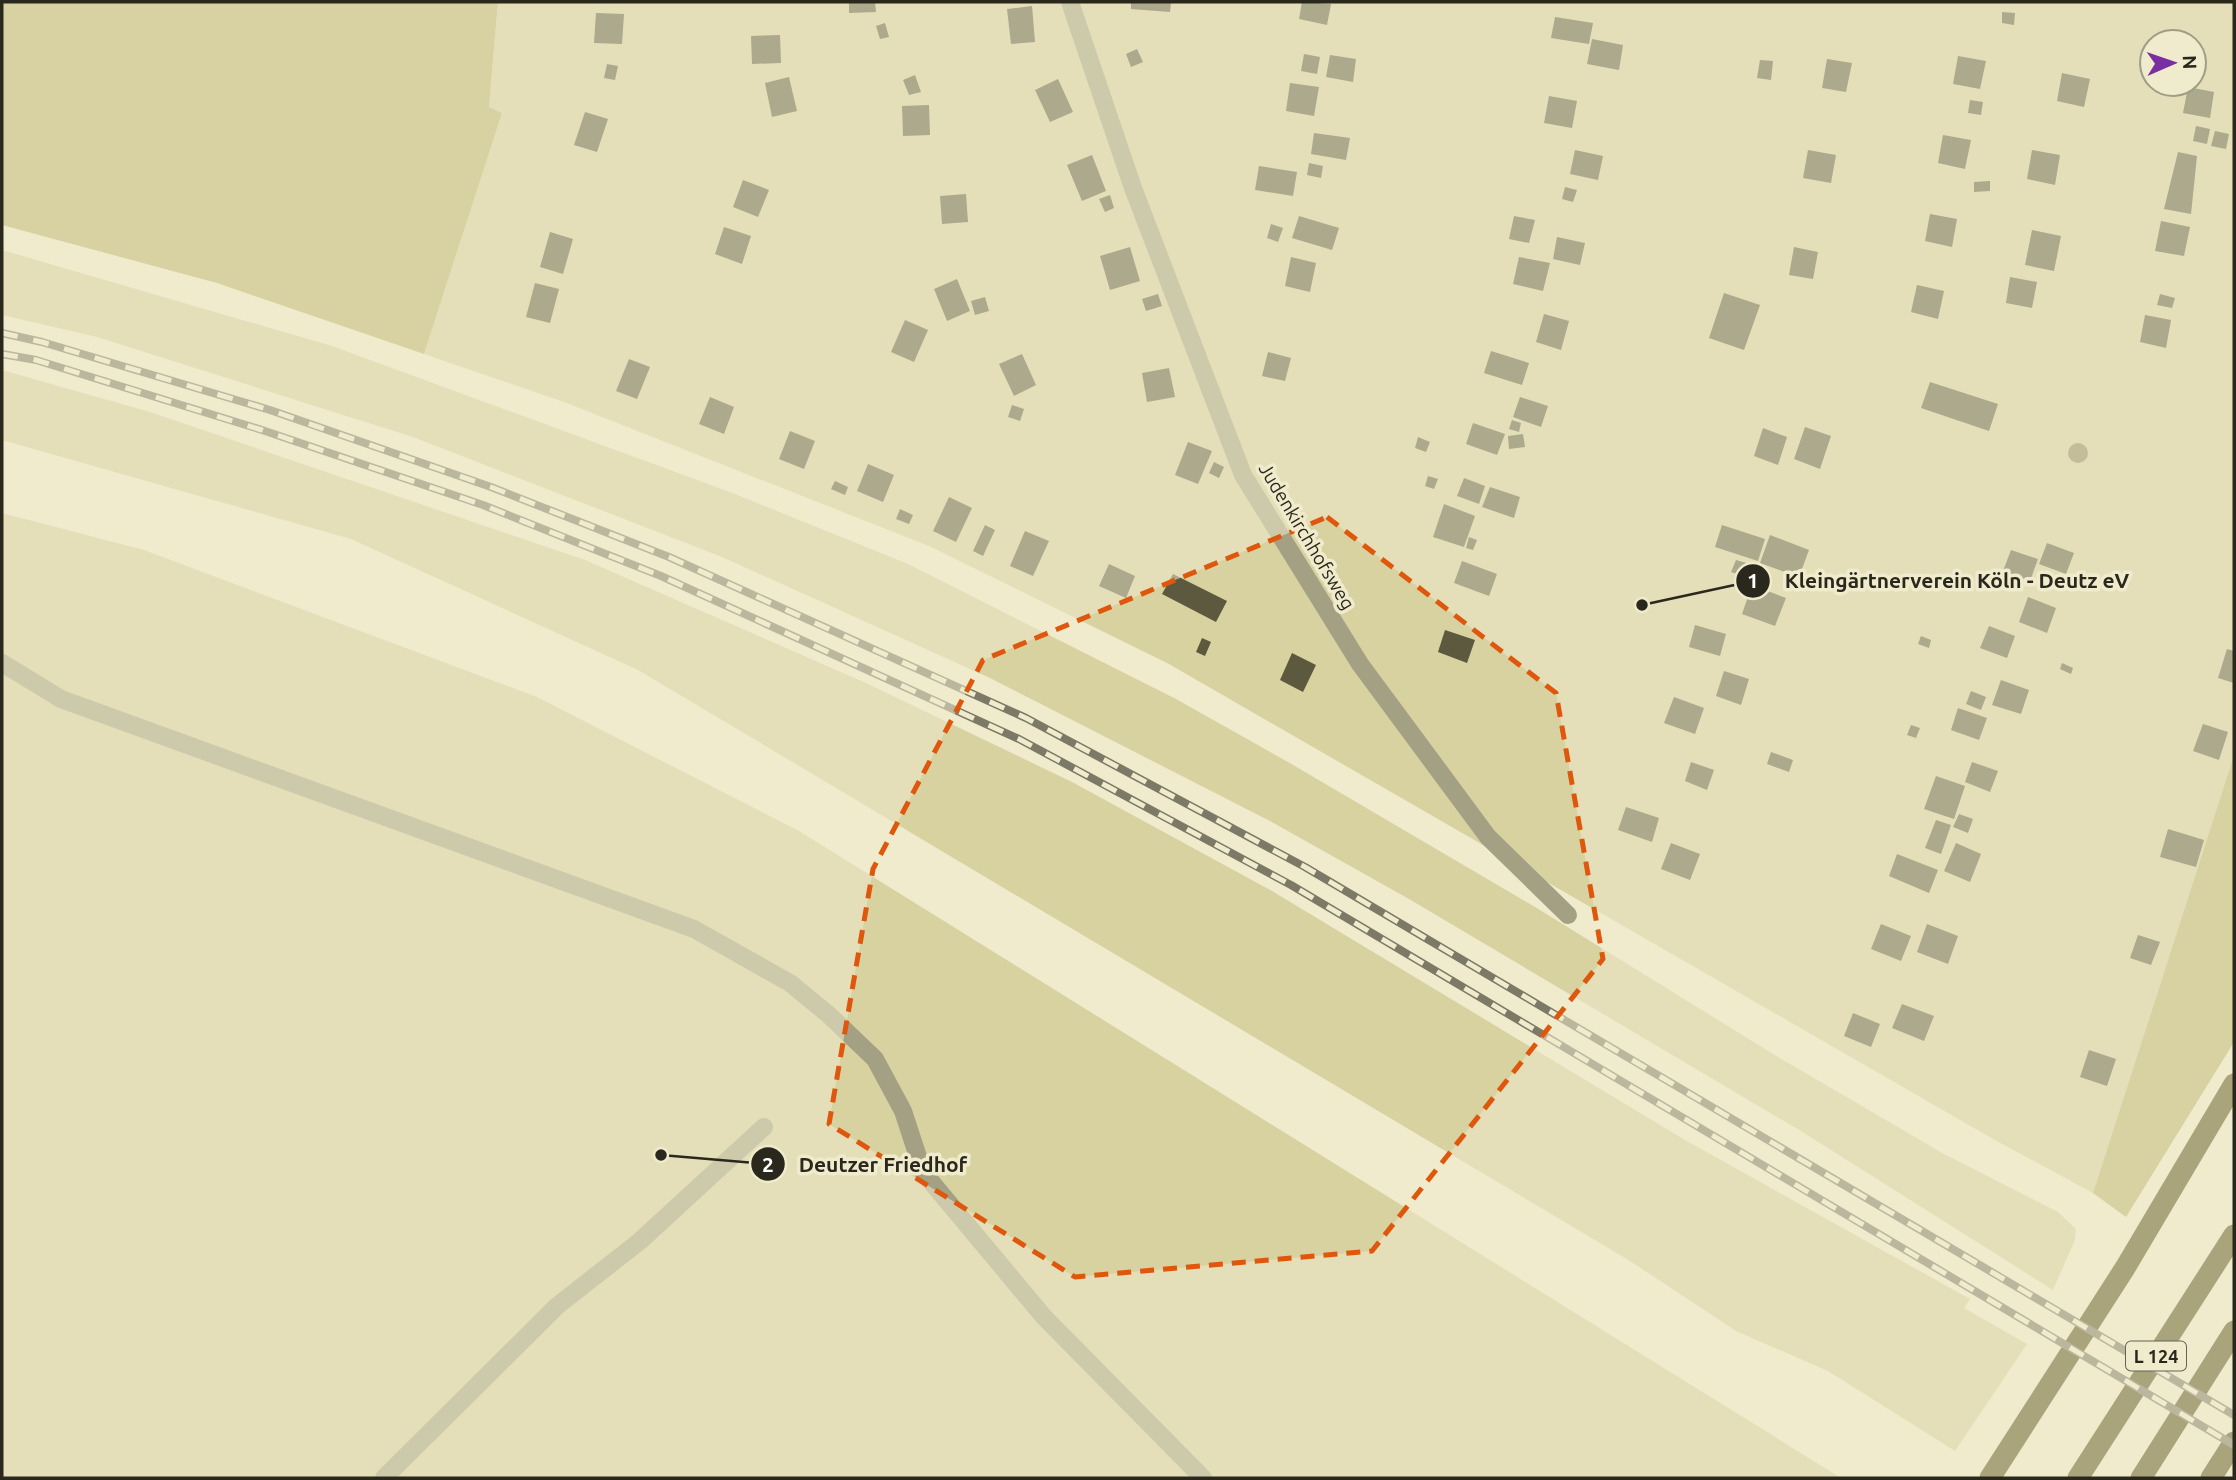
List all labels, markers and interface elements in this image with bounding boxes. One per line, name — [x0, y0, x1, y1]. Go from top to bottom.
north arrow — [2138, 28, 2208, 98]
text: N — [2179, 55, 2201, 70]
street label: Judenkirchhofsweg — [1254, 459, 1360, 613]
callout: Kleingärtnerverein Köln - Deutz eV — [1735, 560, 2143, 602]
text: 1 — [1747, 568, 1759, 592]
text: Kleingärtnerverein Köln - Deutz eV — [1785, 568, 2130, 592]
callout: Deutzer Friedhof — [750, 1143, 982, 1185]
text: 2 — [762, 1152, 774, 1176]
text: Deutzer Friedhof — [799, 1152, 968, 1176]
road number: L 124 — [2126, 1342, 2186, 1371]

